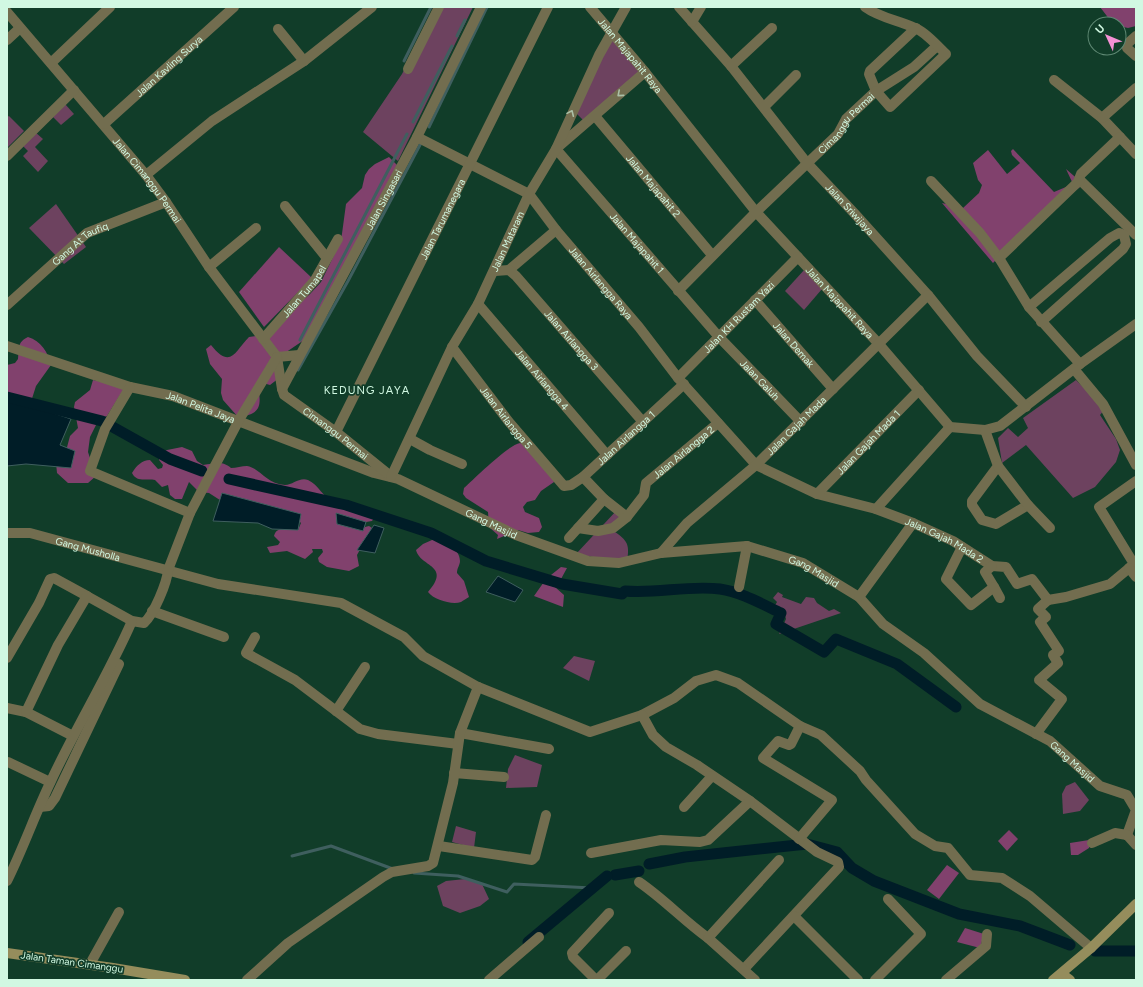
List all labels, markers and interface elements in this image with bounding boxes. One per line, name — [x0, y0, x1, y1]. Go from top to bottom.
street label: Jalan Majapahit Raya — [595, 15, 665, 95]
north arrow — [1087, 16, 1127, 56]
text: U — [1093, 22, 1108, 37]
street label: Jalan Kavling Surya — [132, 32, 205, 99]
one-way arrow — [618, 89, 625, 96]
street label: Cimanggu Permai — [815, 89, 877, 156]
one-way arrow — [566, 110, 574, 117]
street label: Jalan Cimanggu Permai — [110, 135, 184, 225]
street label: Jalan Majapahit 2 — [624, 152, 684, 220]
street label: Jalan Singasari — [362, 167, 405, 232]
street label: Jalan Tarumanegara — [417, 176, 468, 262]
street label: Jalan Sriwijaya — [823, 181, 877, 238]
street label: Jalan Mataram — [487, 209, 527, 274]
street label: Jalan Majapahit 1 — [607, 210, 667, 276]
street label: Gang At Taufiq — [49, 219, 110, 268]
street label: Jalan Airlangga Raya — [566, 244, 636, 322]
street label: Jalan Tumapel — [279, 263, 329, 320]
street label: Jalan Majapahit Raya — [803, 263, 877, 341]
street label: Jalan KH Rustam Yazi — [700, 278, 777, 356]
street label: Jalan Airlangga 3 — [542, 307, 601, 373]
street label: Jalan Demak — [770, 319, 817, 370]
street label: Jalan Airlangga 4 — [512, 346, 572, 413]
street label: Jalan Galuh — [737, 356, 783, 403]
district label: KEDUNG JAYA — [324, 384, 410, 397]
street label: Jalan Airlangga 5 — [478, 384, 536, 451]
street label: Jalan Pelita Jaya — [165, 388, 237, 426]
street label: Jalan Gajah Mada — [763, 393, 829, 458]
street label: Cimanggu Permai — [300, 404, 371, 462]
street label: Jalan Gajah Mada 1 — [834, 407, 903, 477]
street label: Jalan Airlangga 1 — [594, 408, 657, 468]
street label: Jalan Airlangga 2 — [650, 422, 717, 481]
street label: Gang Masjid — [463, 506, 520, 541]
street label: Jalan Gajah Mada 2 — [903, 514, 986, 565]
street label: Gang Musholla — [54, 534, 122, 564]
street label: Gang Masjid — [787, 553, 842, 590]
street label: Gang Masjid — [1048, 738, 1098, 785]
street label: Jalan Taman Cimanggu — [20, 948, 124, 976]

